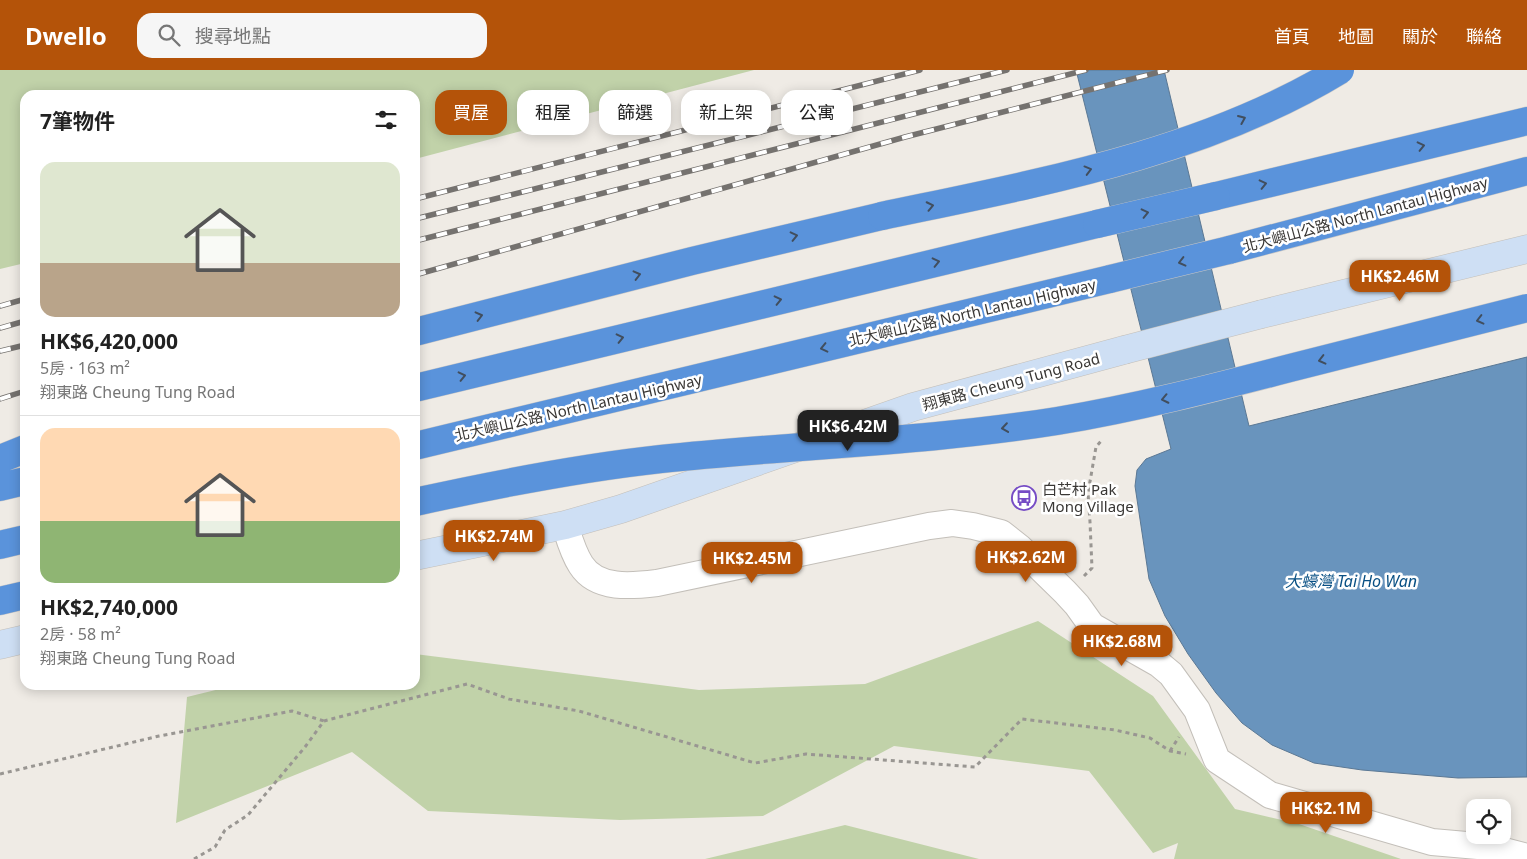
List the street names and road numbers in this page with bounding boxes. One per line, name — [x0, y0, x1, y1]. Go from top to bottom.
street label: 北大嶼山公路 North Lantau Highway — [1240, 172, 1490, 256]
street label: 北大嶼山公路 North Lantau Highway — [846, 274, 1098, 350]
street label: 翔東路 Cheung Tung Road — [920, 348, 1102, 414]
street label: 北大嶼山公路 North Lantau Highway — [452, 369, 704, 445]

